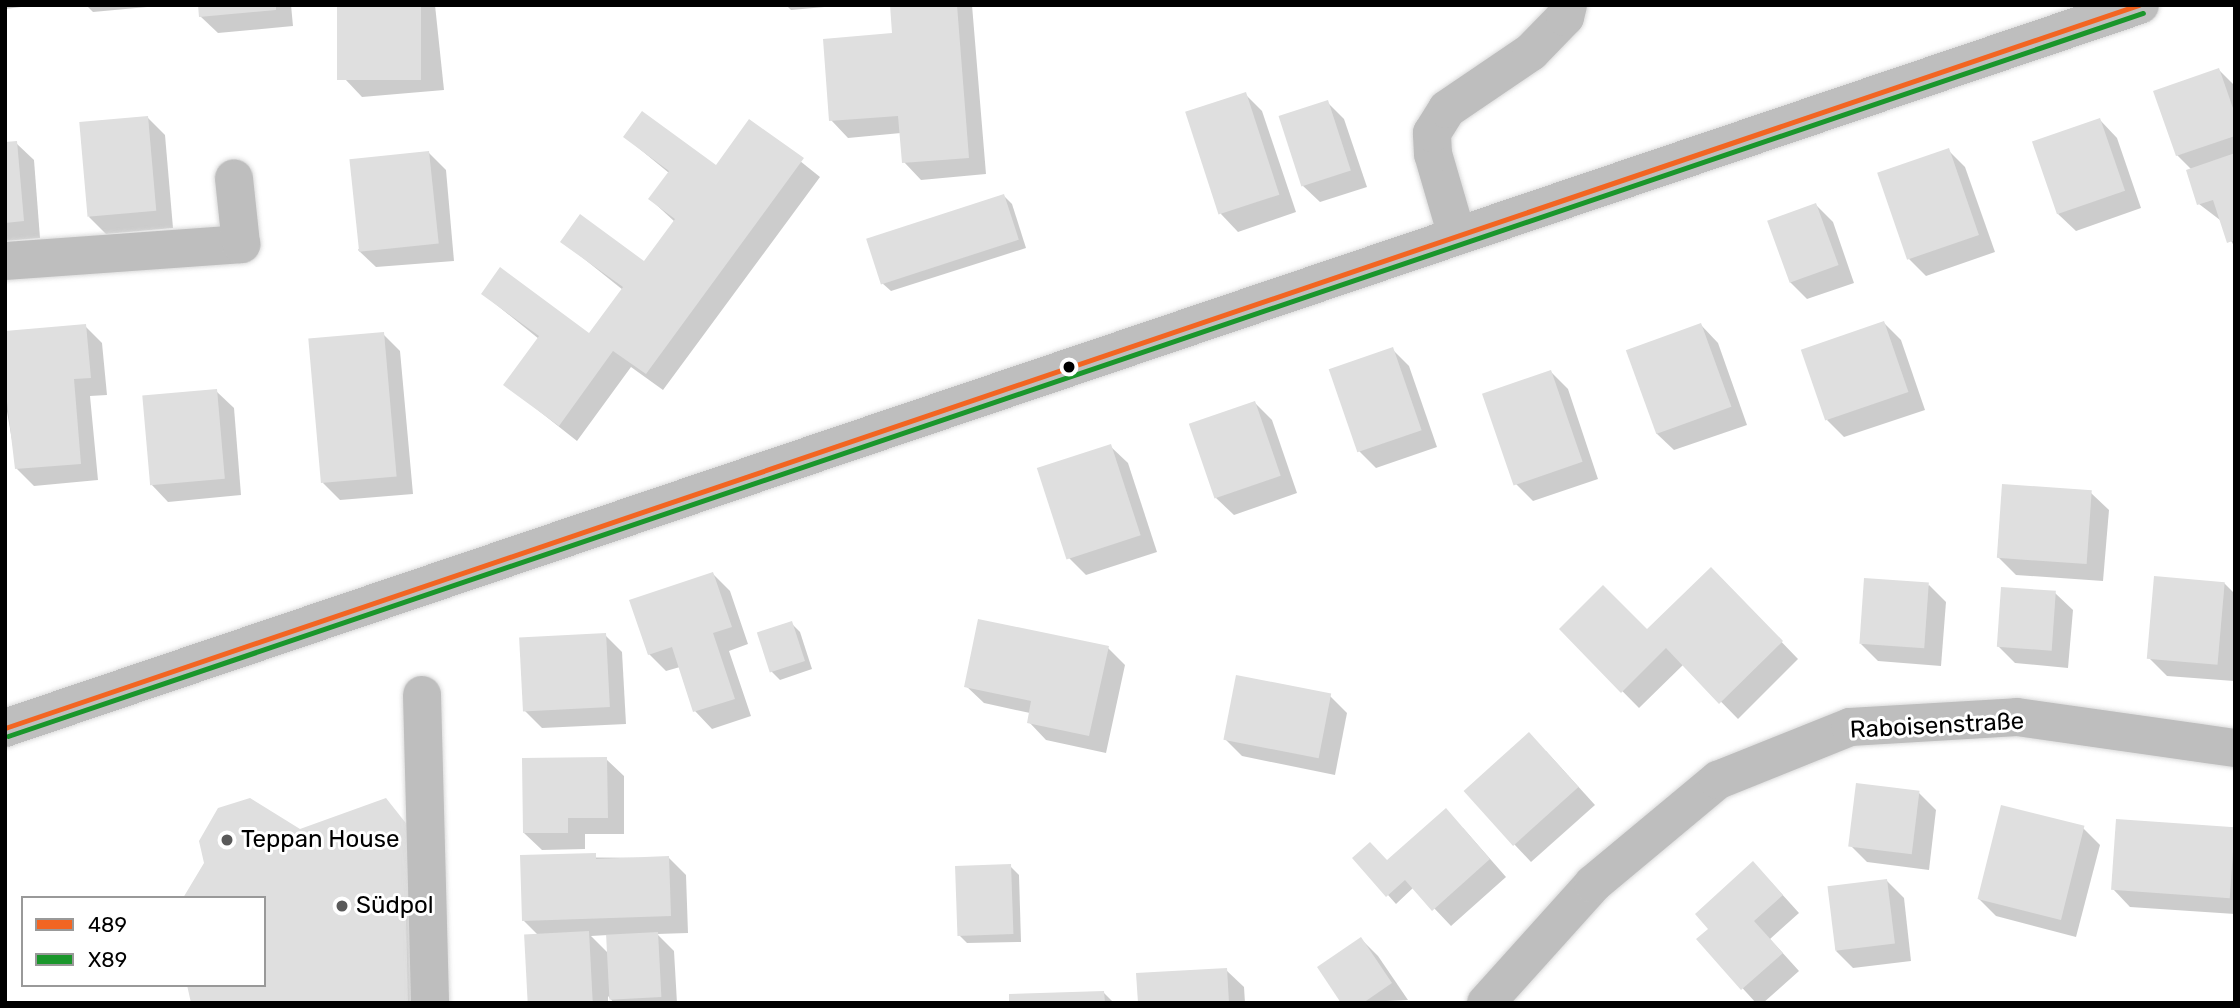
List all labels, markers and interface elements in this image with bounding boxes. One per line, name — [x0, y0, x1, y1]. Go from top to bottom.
unlabelled marker — [1062, 360, 1076, 374]
street label: Raboisenstraße — [1849, 707, 2025, 745]
place label: Teppan House — [241, 826, 399, 854]
marker: Teppan House — [219, 832, 235, 848]
place label: Südpol — [356, 892, 434, 920]
legend — [21, 896, 266, 987]
marker: Südpol — [334, 898, 350, 914]
text: 489 — [88, 912, 127, 937]
text: X89 — [88, 947, 127, 972]

